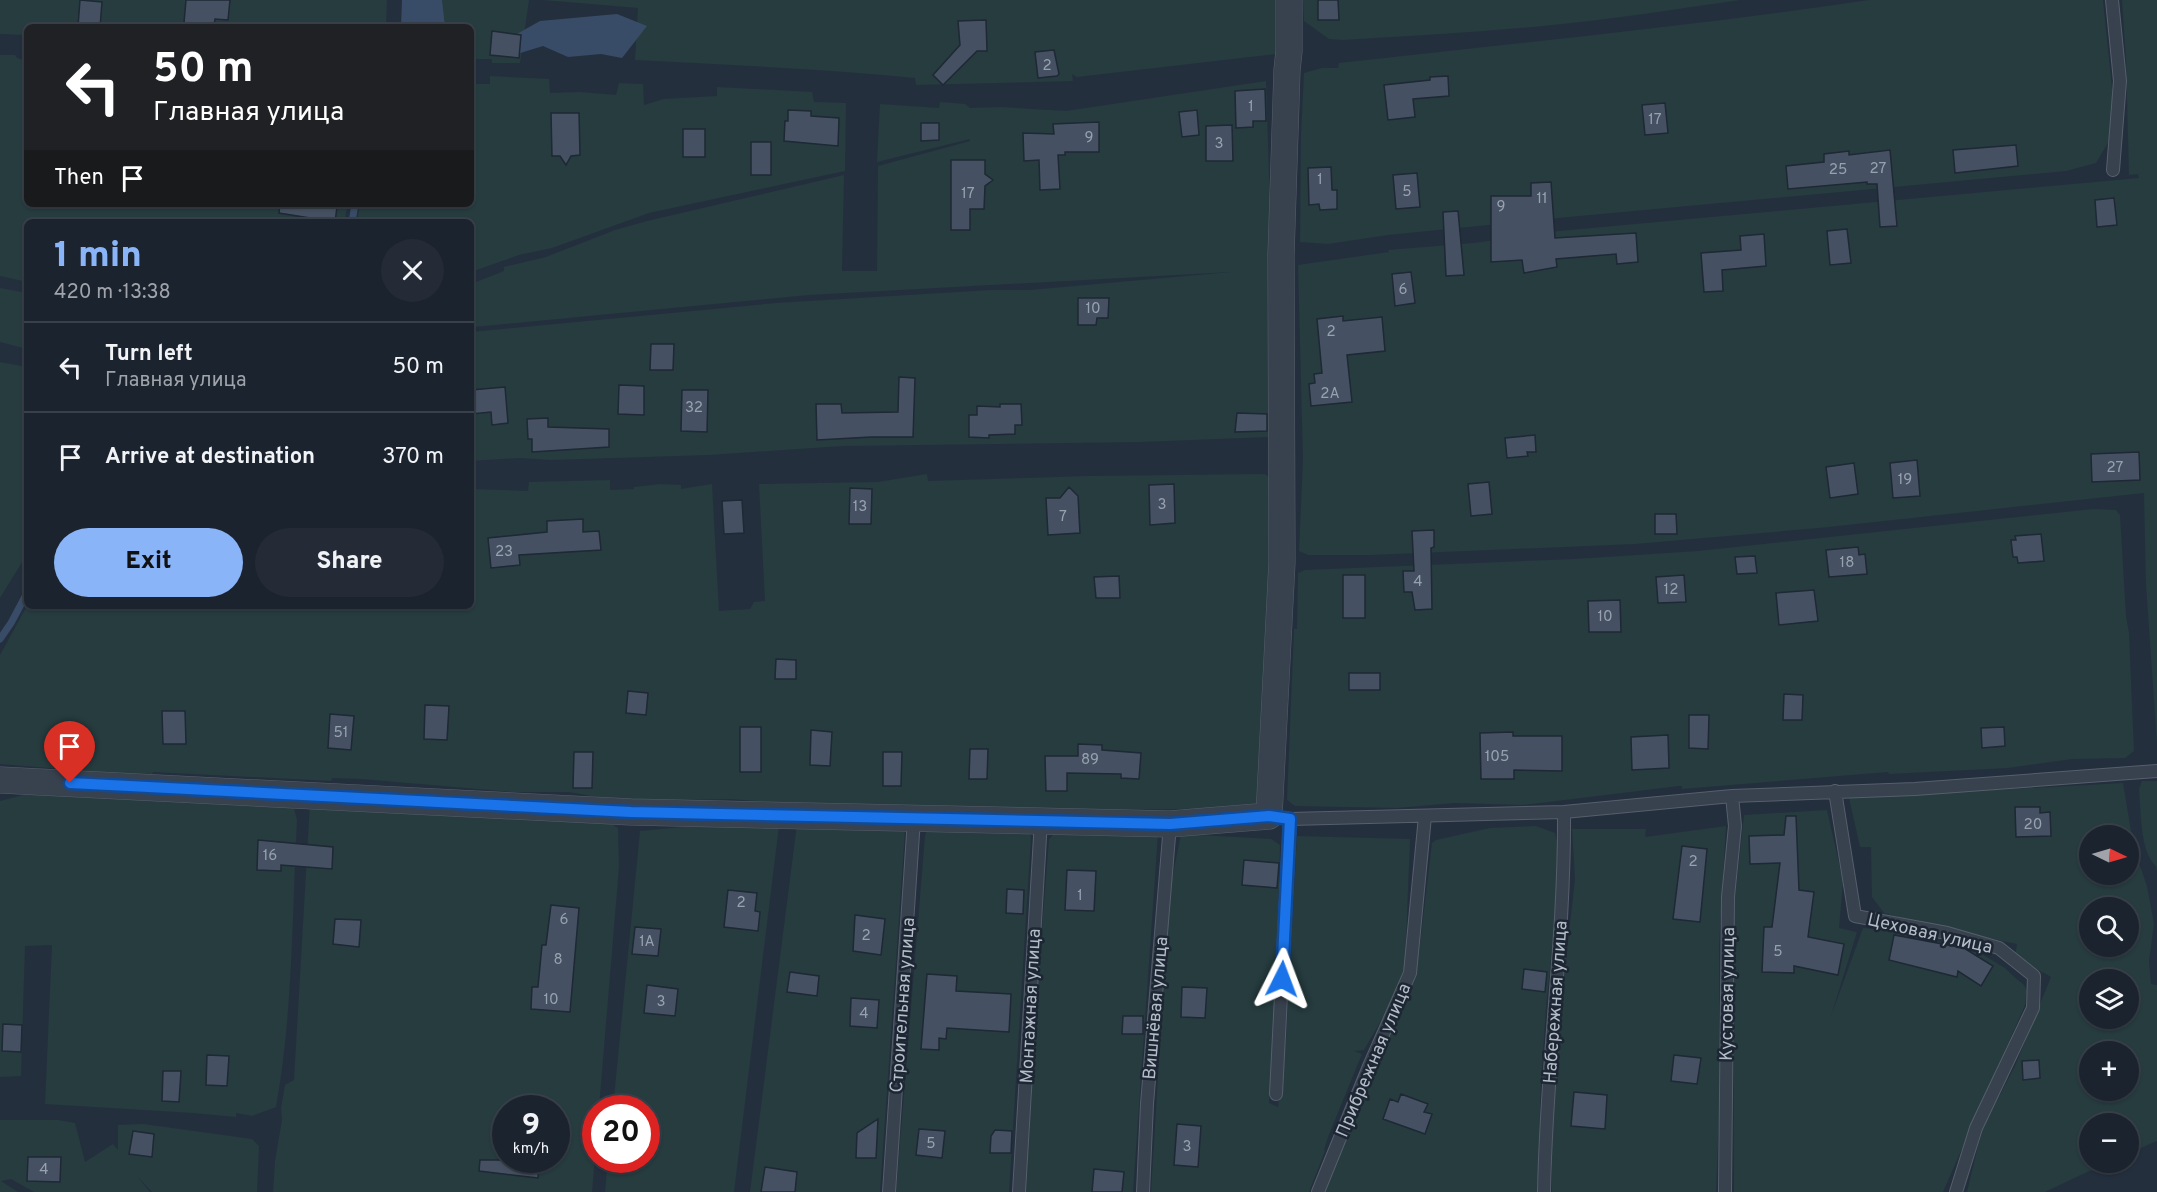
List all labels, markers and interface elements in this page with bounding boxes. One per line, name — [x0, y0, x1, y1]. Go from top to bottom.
text: 50 m — [153, 44, 254, 97]
icon: left — [54, 48, 132, 126]
house number: 2 — [1042, 57, 1052, 76]
text: Главная улица — [153, 96, 344, 130]
house number: 1 — [1248, 98, 1254, 117]
house number: 17 — [1648, 111, 1662, 130]
house number: 9 — [1085, 129, 1093, 148]
house number: 3 — [1214, 135, 1224, 154]
house number: 27 — [1870, 160, 1887, 179]
house number: 25 — [1829, 161, 1847, 180]
icon: arrive — [116, 162, 149, 195]
text: Then — [54, 165, 104, 192]
house number: 1 — [1317, 171, 1323, 190]
house number: 5 — [1402, 183, 1412, 202]
house number: 17 — [961, 185, 975, 204]
house number: 11 — [1536, 190, 1548, 209]
house number: 9 — [1497, 198, 1505, 217]
text: 1 min — [54, 234, 142, 280]
button: close — [381, 239, 444, 302]
text: 420 m · 13:38 — [54, 280, 171, 306]
house number: 6 — [1399, 281, 1408, 300]
house number: 10 — [1085, 300, 1101, 319]
house number: 2 — [1326, 323, 1336, 342]
text: Turn left — [105, 341, 193, 368]
icon: left — [54, 351, 87, 384]
text: 50 m — [392, 354, 444, 381]
text: Главная улица — [105, 368, 247, 394]
house number: 2А — [1320, 385, 1340, 404]
house number: 32 — [685, 399, 703, 418]
icon: arrive — [54, 441, 87, 474]
text: Arrive at destination — [105, 444, 315, 471]
text: 370 m — [382, 444, 444, 471]
house number: 27 — [2107, 459, 2124, 478]
house number: 19 — [1898, 471, 1912, 490]
house number: 3 — [1157, 496, 1167, 515]
house number: 13 — [853, 498, 867, 517]
house number: 7 — [1059, 508, 1067, 527]
button: Exit — [54, 528, 243, 597]
button: Share — [255, 528, 444, 597]
house number: 23 — [495, 543, 513, 562]
house number: 18 — [1840, 554, 1854, 573]
house number: 4 — [1413, 573, 1423, 592]
house number: 12 — [1664, 581, 1678, 600]
house number: 10 — [1597, 608, 1613, 627]
pin — [44, 721, 95, 783]
house number: 51 — [334, 724, 348, 743]
icon: arrive — [53, 730, 86, 763]
house number: 105 — [1485, 748, 1509, 767]
house number: 89 — [1081, 751, 1099, 770]
house number: 20 — [2024, 816, 2042, 835]
north arrow — [2079, 825, 2139, 885]
map controls — [2079, 825, 2139, 1173]
house number: 16 — [263, 847, 277, 866]
house number: 2 — [1688, 853, 1698, 872]
house number: 1 — [1077, 887, 1083, 906]
house number: 2 — [736, 894, 746, 913]
button: search — [2079, 897, 2139, 957]
street label: Цеховая улица — [1865, 909, 1994, 960]
house number: 6 — [560, 911, 569, 930]
street label: Строительная улица — [886, 917, 921, 1094]
street label: Набережная улица — [1539, 920, 1574, 1084]
house number: 2 — [861, 927, 871, 946]
street label: Кустовая улица — [1716, 927, 1741, 1061]
street label: Монтажная улица — [1016, 928, 1047, 1084]
house number: 1А — [639, 933, 655, 952]
street label: Вишнёвая улица — [1139, 936, 1174, 1081]
house number: 5 — [1773, 943, 1783, 962]
position arrow — [1250, 947, 1314, 1011]
house number: 8 — [553, 951, 563, 970]
button: layers — [2079, 969, 2139, 1029]
street label: Прибрежная улица — [1331, 980, 1417, 1141]
house number: 10 — [543, 991, 559, 1010]
house number: 3 — [656, 993, 666, 1012]
house number: 4 — [859, 1005, 869, 1024]
button: + — [2079, 1041, 2139, 1101]
speed limit sign: 20 — [582, 1095, 660, 1173]
text: 9 — [522, 1108, 540, 1145]
button: − — [2079, 1113, 2139, 1173]
house number: 5 — [926, 1135, 936, 1154]
house number: 3 — [1182, 1138, 1192, 1157]
text: km/h — [513, 1140, 549, 1159]
house number: 4 — [39, 1161, 49, 1180]

